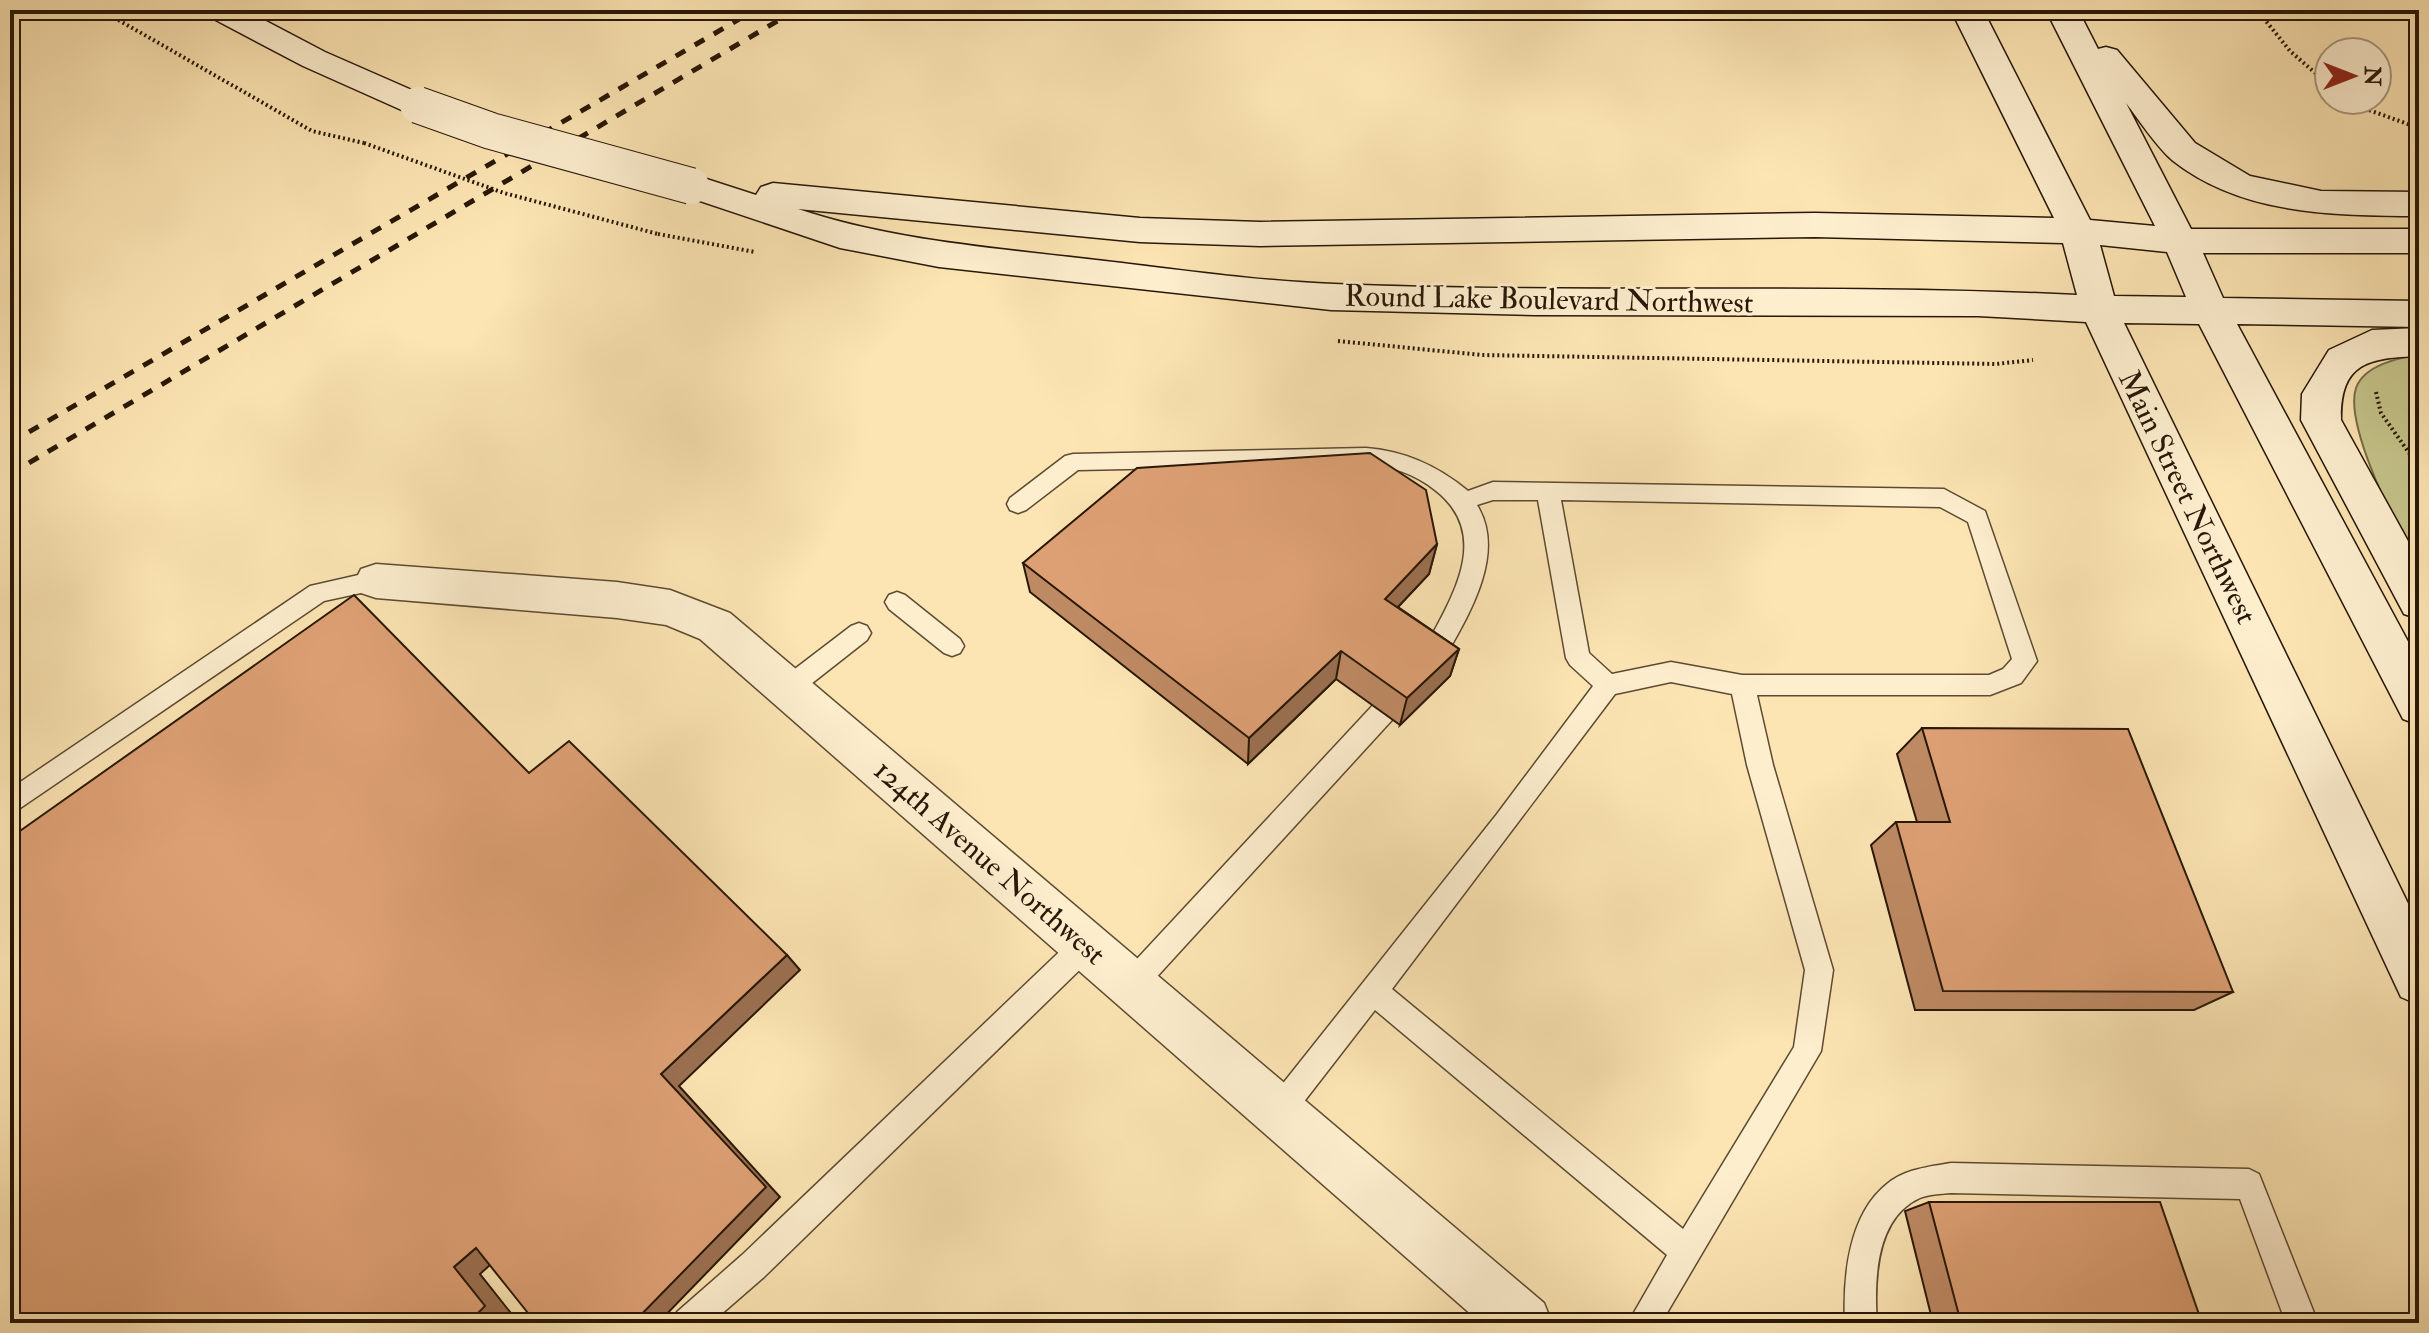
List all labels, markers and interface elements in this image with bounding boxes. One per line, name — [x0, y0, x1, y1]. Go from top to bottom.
north arrow — [2313, 36, 2393, 116]
text: N — [2358, 65, 2386, 86]
street label: Round Lake Boulevard Northwest — [1344, 277, 1754, 322]
street label: Main Street Northwest — [2110, 364, 2265, 630]
street label: 124th Avenue Northwest — [866, 752, 1113, 973]

